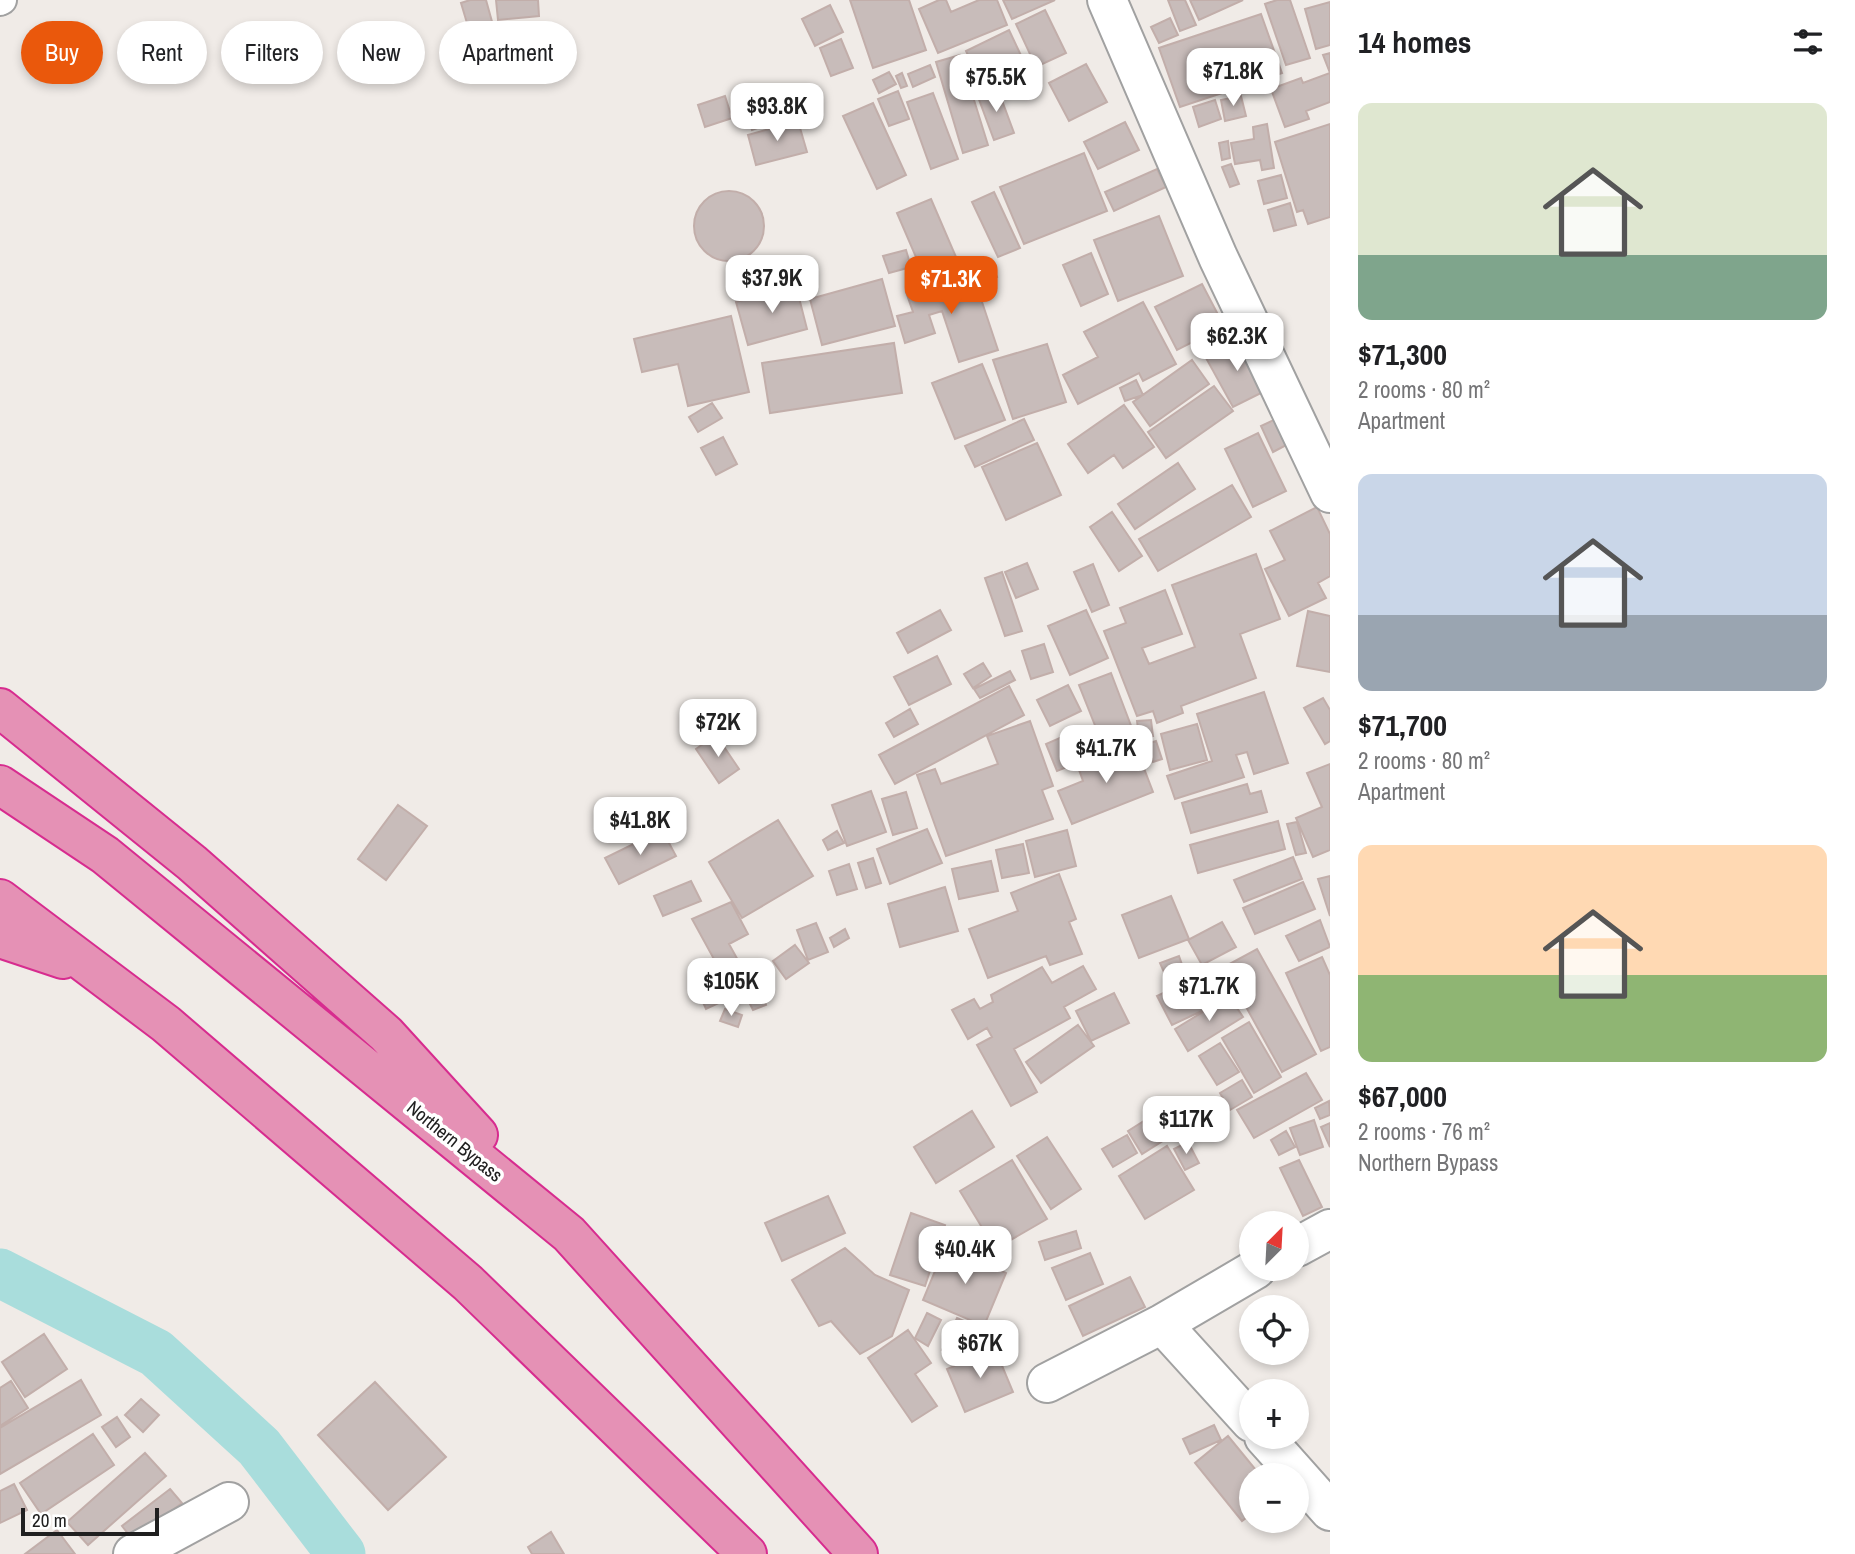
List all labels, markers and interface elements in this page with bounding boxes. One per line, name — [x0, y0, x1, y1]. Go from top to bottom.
chip: Buy — [21, 21, 103, 84]
chip: Rent — [117, 21, 207, 84]
chip: Filters — [221, 21, 323, 84]
chip: New — [337, 21, 425, 84]
chip: Apartment — [439, 21, 577, 84]
text: 14 homes — [1358, 22, 1472, 62]
icon: filters — [1789, 23, 1827, 61]
pin: $71.8K — [1176, 48, 1290, 108]
pin: $75.5K — [939, 54, 1053, 114]
text: $71.8K — [1203, 55, 1263, 86]
text: $75.5K — [966, 61, 1026, 92]
pin: $93.8K — [720, 83, 834, 143]
text: $93.8K — [747, 90, 807, 121]
icon: home — [1530, 149, 1656, 275]
pin: $37.9K — [715, 256, 829, 315]
pin: $71.3K — [894, 256, 1008, 316]
text: $37.9K — [742, 262, 802, 293]
text: $71.3K — [921, 263, 981, 294]
pin: $62.3K — [1180, 314, 1294, 373]
text: $62.3K — [1207, 320, 1267, 351]
text: $71,300 — [1358, 334, 1447, 374]
text: 2 rooms · 80 m² — [1358, 374, 1490, 405]
text: Apartment — [1358, 405, 1445, 436]
icon: home — [1530, 520, 1656, 646]
pin: $72K — [677, 700, 759, 759]
text: $71,700 — [1358, 705, 1447, 745]
text: $72K — [695, 706, 741, 737]
pin: $41.7K — [1049, 726, 1163, 785]
text: $41.7K — [1076, 732, 1136, 763]
text: 2 rooms · 80 m² — [1358, 745, 1490, 776]
text: Apartment — [1358, 776, 1445, 807]
pin: $41.8K — [583, 798, 697, 857]
text: $41.8K — [610, 804, 670, 835]
icon: home — [1530, 891, 1656, 1017]
pin: $105K — [682, 958, 780, 1018]
pin: $71.7K — [1152, 964, 1266, 1023]
text: $105K — [703, 965, 759, 996]
text: $71.7K — [1179, 970, 1239, 1001]
text: $67,000 — [1358, 1076, 1447, 1116]
street label: Northern Bypass — [402, 1094, 508, 1188]
pin: $117K — [1137, 1096, 1235, 1156]
text: $117K — [1159, 1103, 1213, 1134]
text: 2 rooms · 76 m² — [1358, 1116, 1490, 1147]
text: Northern Bypass — [1358, 1147, 1498, 1178]
north arrow — [1239, 1211, 1309, 1281]
map controls — [1239, 1211, 1309, 1533]
pin: $40.4K — [908, 1226, 1022, 1286]
text: $40.4K — [935, 1233, 995, 1264]
button: locate — [1239, 1295, 1309, 1365]
pin: $67K — [939, 1320, 1021, 1380]
text: $67K — [957, 1327, 1003, 1358]
button: + — [1239, 1379, 1309, 1449]
button: − — [1239, 1463, 1309, 1533]
scale bar — [21, 1505, 159, 1537]
text: 20 m — [32, 1507, 67, 1533]

